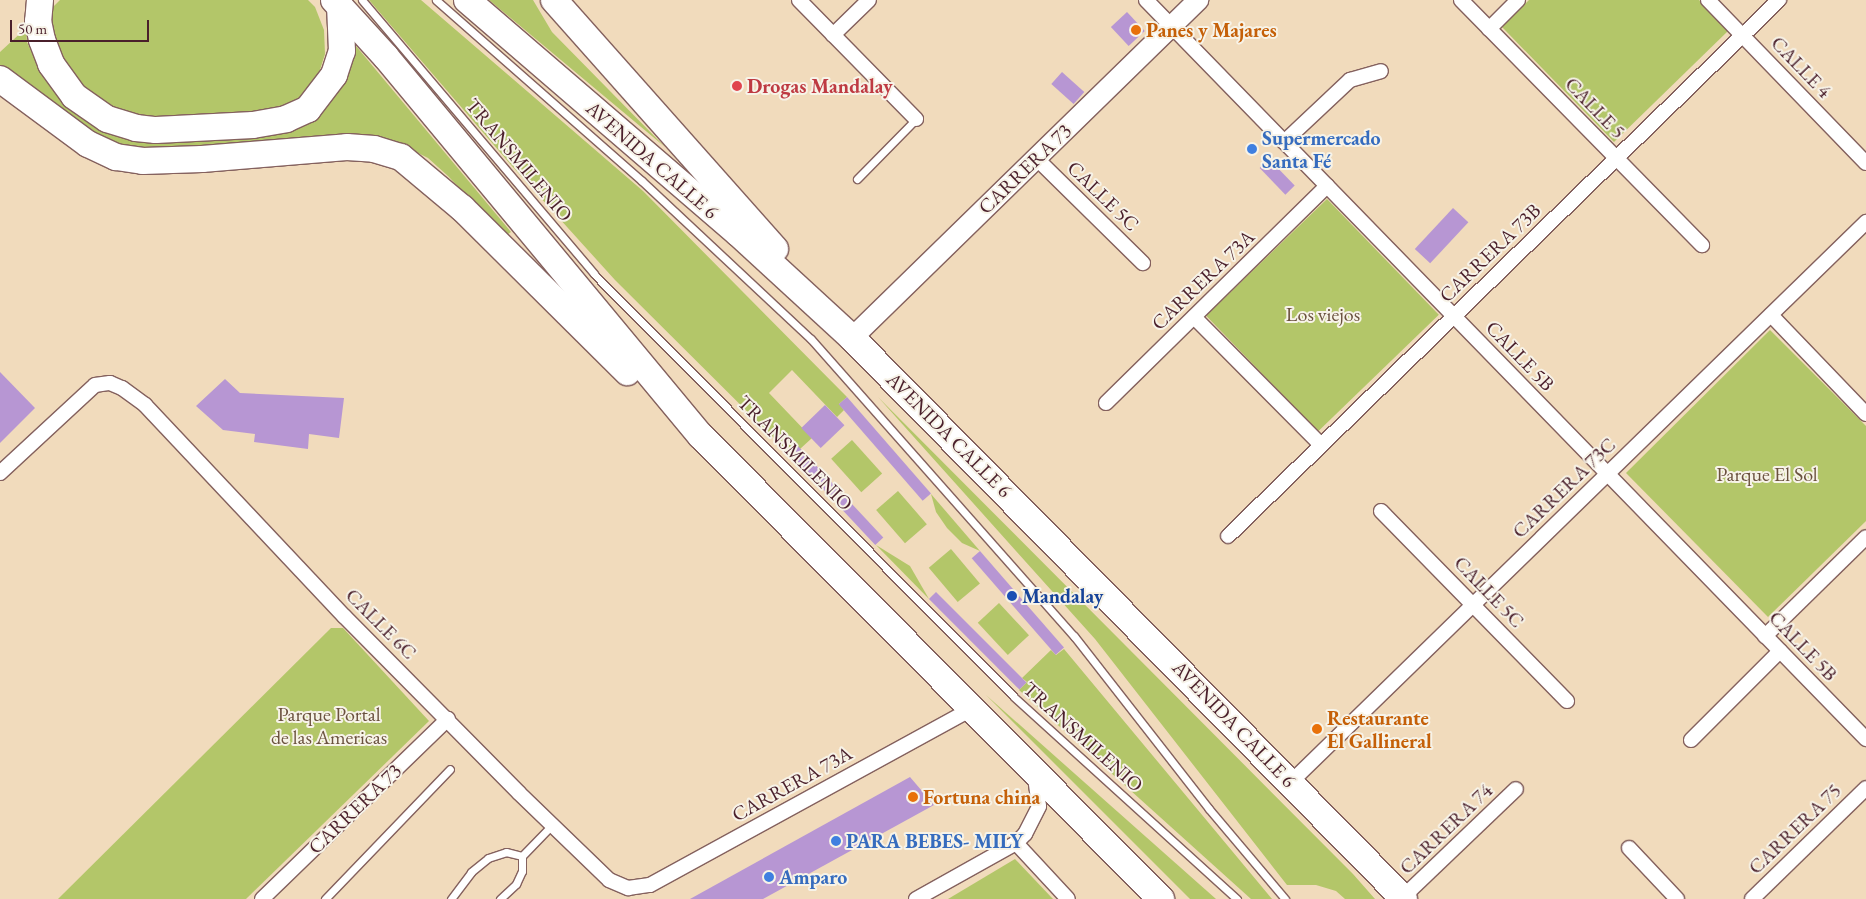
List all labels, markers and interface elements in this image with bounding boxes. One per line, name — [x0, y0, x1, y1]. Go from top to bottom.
scale bar — [12, 10, 151, 42]
place label: Panes y Majares — [1146, 18, 1277, 42]
text: 50 m — [18, 19, 47, 38]
marker: Panes y Majares — [1130, 24, 1142, 36]
street label: CALLE 4 — [1766, 31, 1836, 103]
street label: CALLE 5 — [1560, 72, 1630, 144]
place label: Drogas Mandalay — [747, 74, 893, 98]
marker: Drogas Mandalay — [731, 80, 743, 92]
street label: TRANSMILENIO — [461, 94, 577, 226]
street label: AVENIDA CALLE 6 — [581, 96, 723, 224]
street label: CARRERA 73 — [974, 119, 1076, 219]
place label: Supermercado Santa Fé — [1262, 126, 1381, 173]
marker: Supermercado Santa Fé — [1246, 143, 1258, 155]
street label: CALLE 5C — [1062, 156, 1144, 236]
street label: CARRERA 73B — [1434, 199, 1546, 307]
street label: CARRERA 73A — [1147, 225, 1259, 335]
park label: Los viejos — [1286, 302, 1360, 326]
street label: CALLE 5B — [1481, 316, 1559, 396]
street label: AVENIDA CALLE 6 — [881, 367, 1017, 503]
street label: TRANSMILENIO — [732, 390, 858, 516]
street label: CARRERA 73C — [1507, 433, 1621, 543]
park label: Parque El Sol — [1716, 462, 1818, 486]
street label: CALLE 5C — [1449, 551, 1529, 633]
street label: CALLE 6C — [341, 584, 421, 664]
place label: Mandalay — [1022, 584, 1103, 608]
marker: Mandalay — [1006, 590, 1018, 602]
street label: CALLE 5B — [1764, 606, 1842, 686]
street label: AVENIDA CALLE 6 — [1167, 656, 1301, 792]
street label: TRANSMILENIO — [1018, 677, 1148, 797]
park label: Parque Portal de las Americas — [271, 702, 387, 749]
place label: Restaurante El Gallineral — [1327, 706, 1432, 753]
marker: Restaurante El Gallineral — [1311, 723, 1323, 735]
street label: CARRERA 73A — [728, 741, 856, 827]
street label: CARRERA 73 — [304, 759, 406, 859]
street label: CARRERA 74 — [1395, 779, 1497, 879]
street label: CARRERA 75 — [1744, 779, 1846, 879]
place label: Fortuna china — [923, 785, 1040, 809]
marker: Fortuna china — [907, 791, 919, 803]
place label: PARA BEBES- MILY — [846, 829, 1023, 853]
marker: PARA BEBES- MILY — [830, 835, 842, 847]
place label: Amparo — [779, 865, 847, 889]
marker: Amparo — [763, 871, 775, 883]

